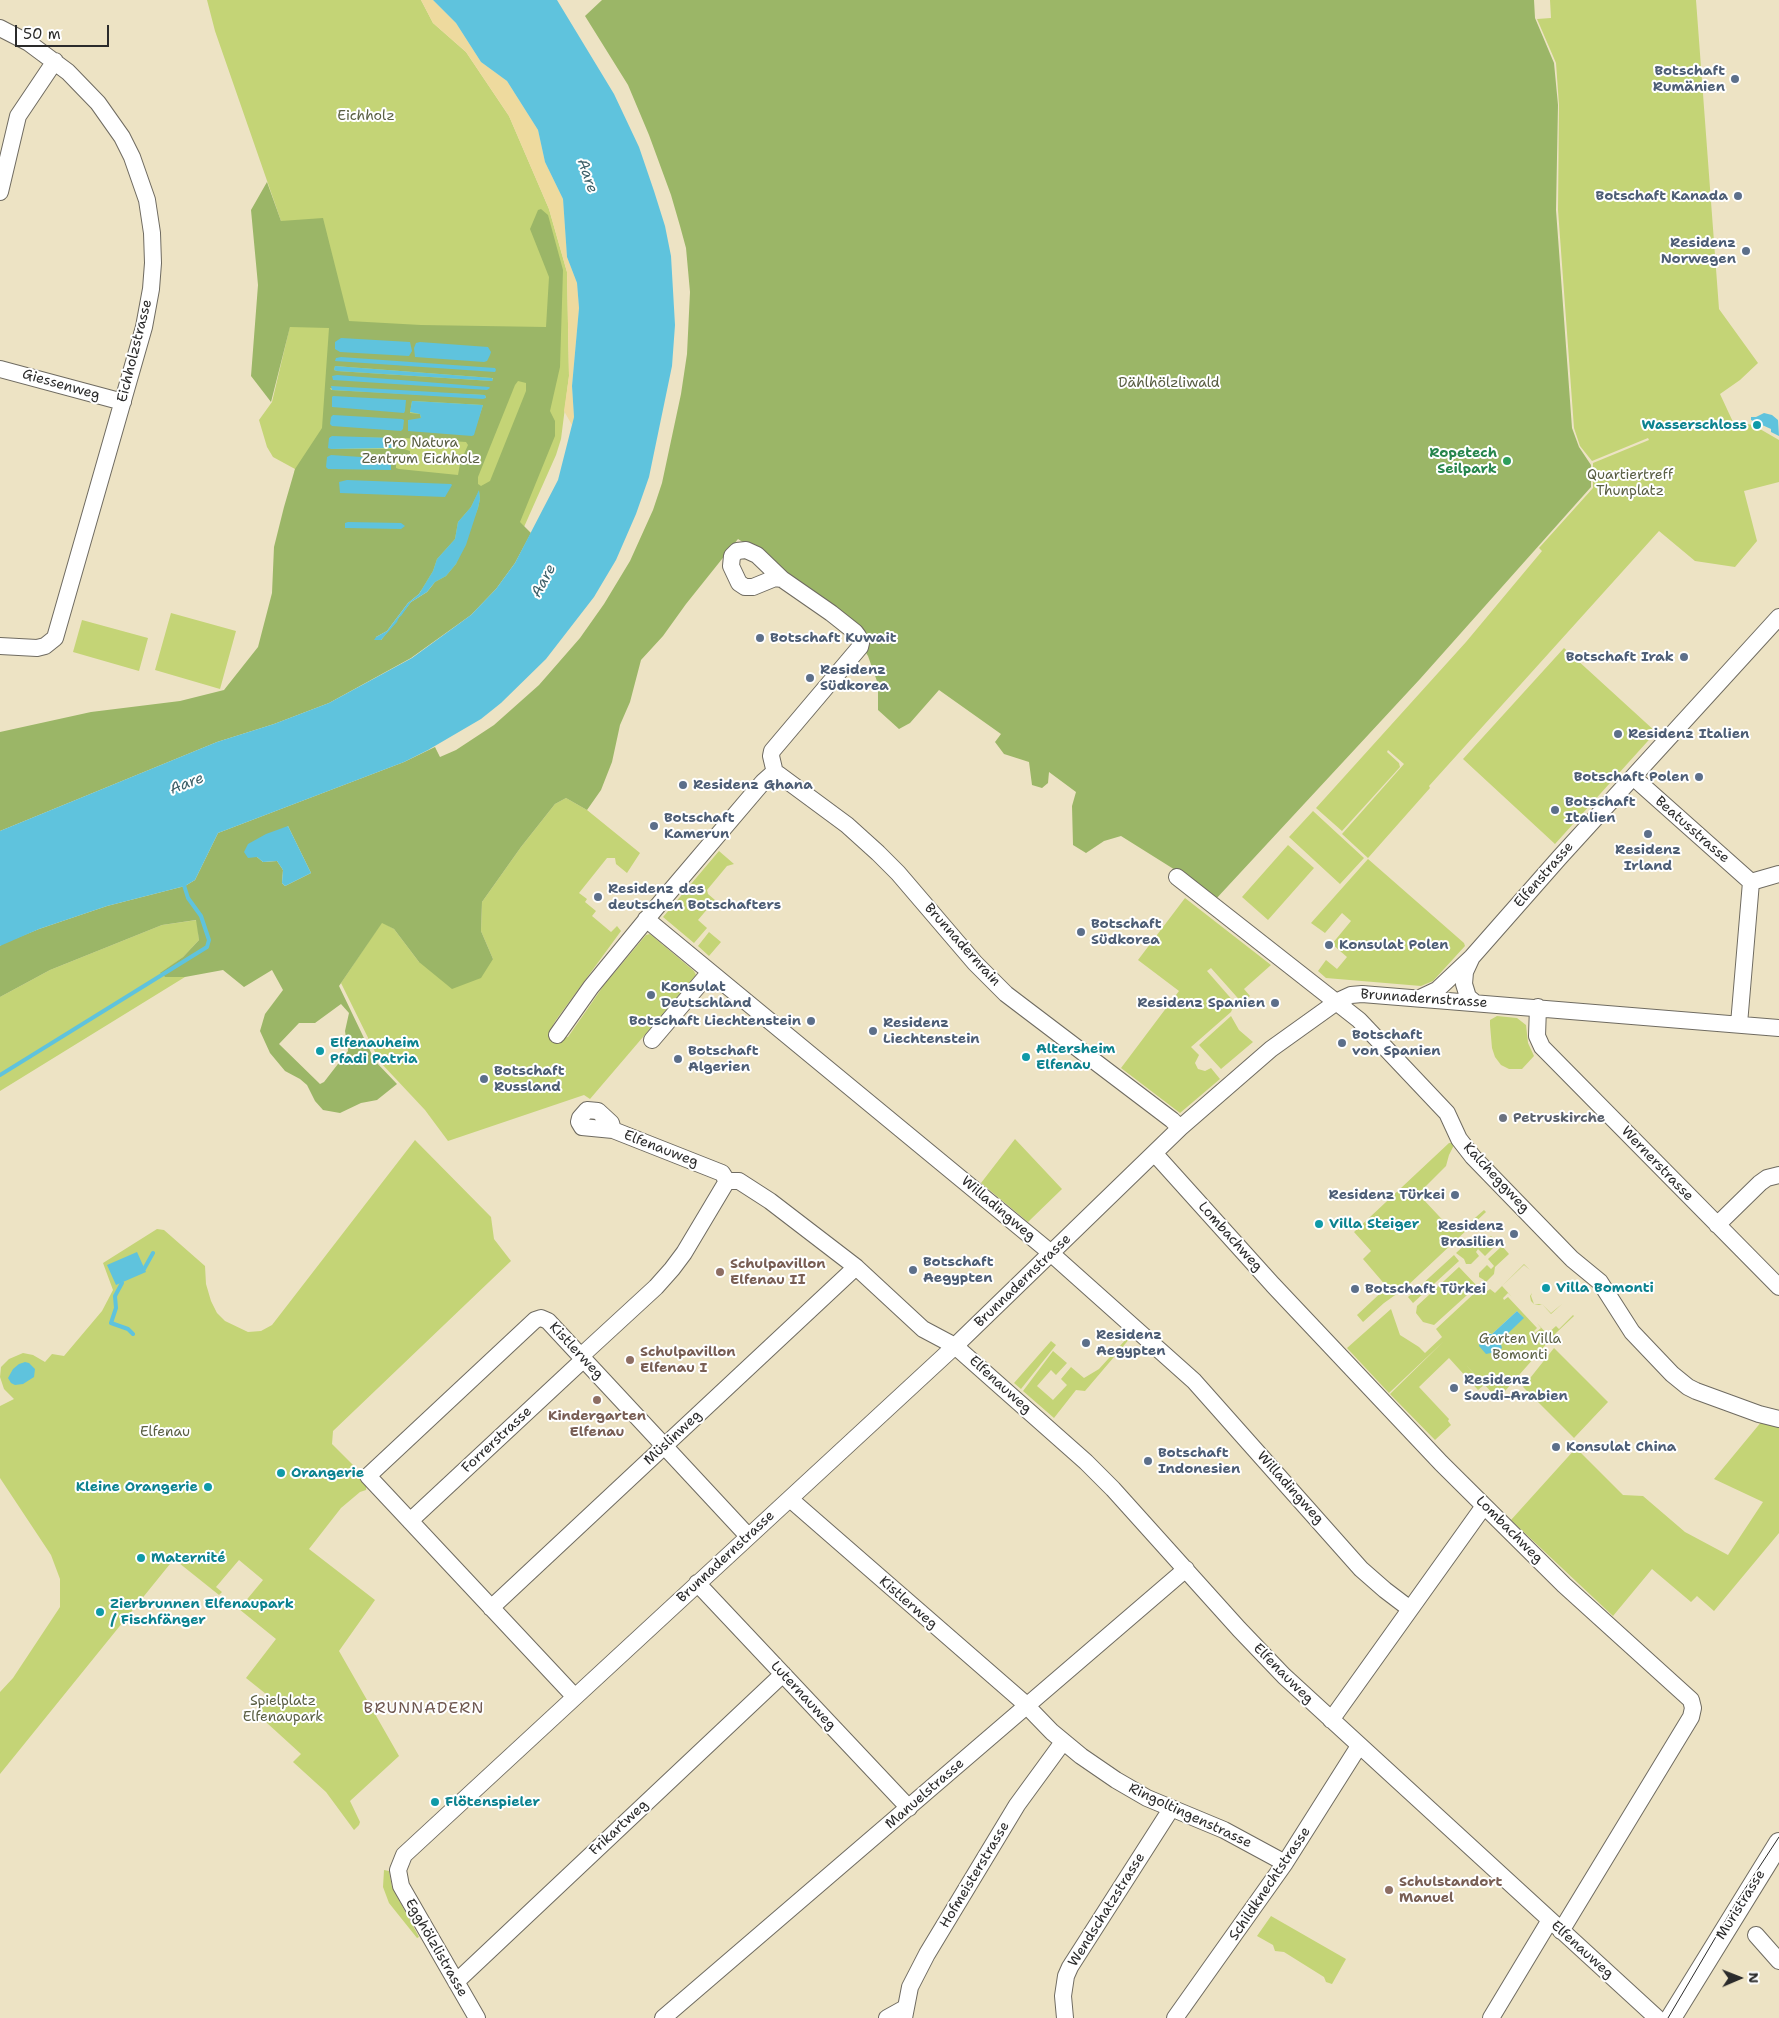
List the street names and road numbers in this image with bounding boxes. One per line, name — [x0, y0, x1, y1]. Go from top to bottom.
street label: Eichholzstrasse — [114, 298, 156, 404]
street label: Giessenweg — [20, 366, 102, 404]
street label: Beatusstrasse — [1651, 793, 1733, 867]
street label: Elfenstrasse — [1511, 839, 1577, 911]
street label: Brunnadernrain — [920, 900, 1004, 990]
street label: Brunnadernstrasse — [1360, 986, 1488, 1012]
street label: Wernerstrasse — [1617, 1123, 1697, 1205]
street label: Elfenauweg — [621, 1127, 701, 1171]
street label: Kalcheggweg — [1459, 1139, 1533, 1217]
street label: Willadingweg — [957, 1173, 1039, 1245]
street label: Lombachweg — [1194, 1199, 1266, 1275]
street label: Brunnadernstrasse — [971, 1231, 1075, 1331]
street label: Kistlerweg — [545, 1319, 607, 1383]
street label: Elfenauweg — [965, 1352, 1035, 1418]
street label: Forrerstrasse — [459, 1403, 535, 1477]
street label: Müslinweg — [641, 1407, 705, 1469]
street label: Willadingweg — [1253, 1448, 1327, 1528]
street label: Lombachweg — [1472, 1493, 1546, 1567]
street label: Brunnadernstrasse — [674, 1507, 778, 1607]
street label: Kistlerweg — [875, 1573, 941, 1633]
street label: Elfenauweg — [1249, 1640, 1317, 1708]
street label: Luternauweg — [767, 1658, 839, 1734]
street label: Manuelstrasse — [882, 1755, 968, 1833]
street label: Ringoltingenstrasse — [1126, 1780, 1254, 1852]
street label: Frikartweg — [586, 1797, 652, 1859]
street label: Hofmeisterstrasse — [937, 1819, 1013, 1931]
street label: Schildknechtstrasse — [1226, 1824, 1314, 1944]
street label: Wendschatzstrasse — [1065, 1850, 1149, 1970]
street label: Muristrasse — [1713, 1867, 1769, 1943]
street label: Egghölzlistrasse — [401, 1896, 471, 2000]
street label: Elfenauweg — [1547, 1917, 1617, 1983]

